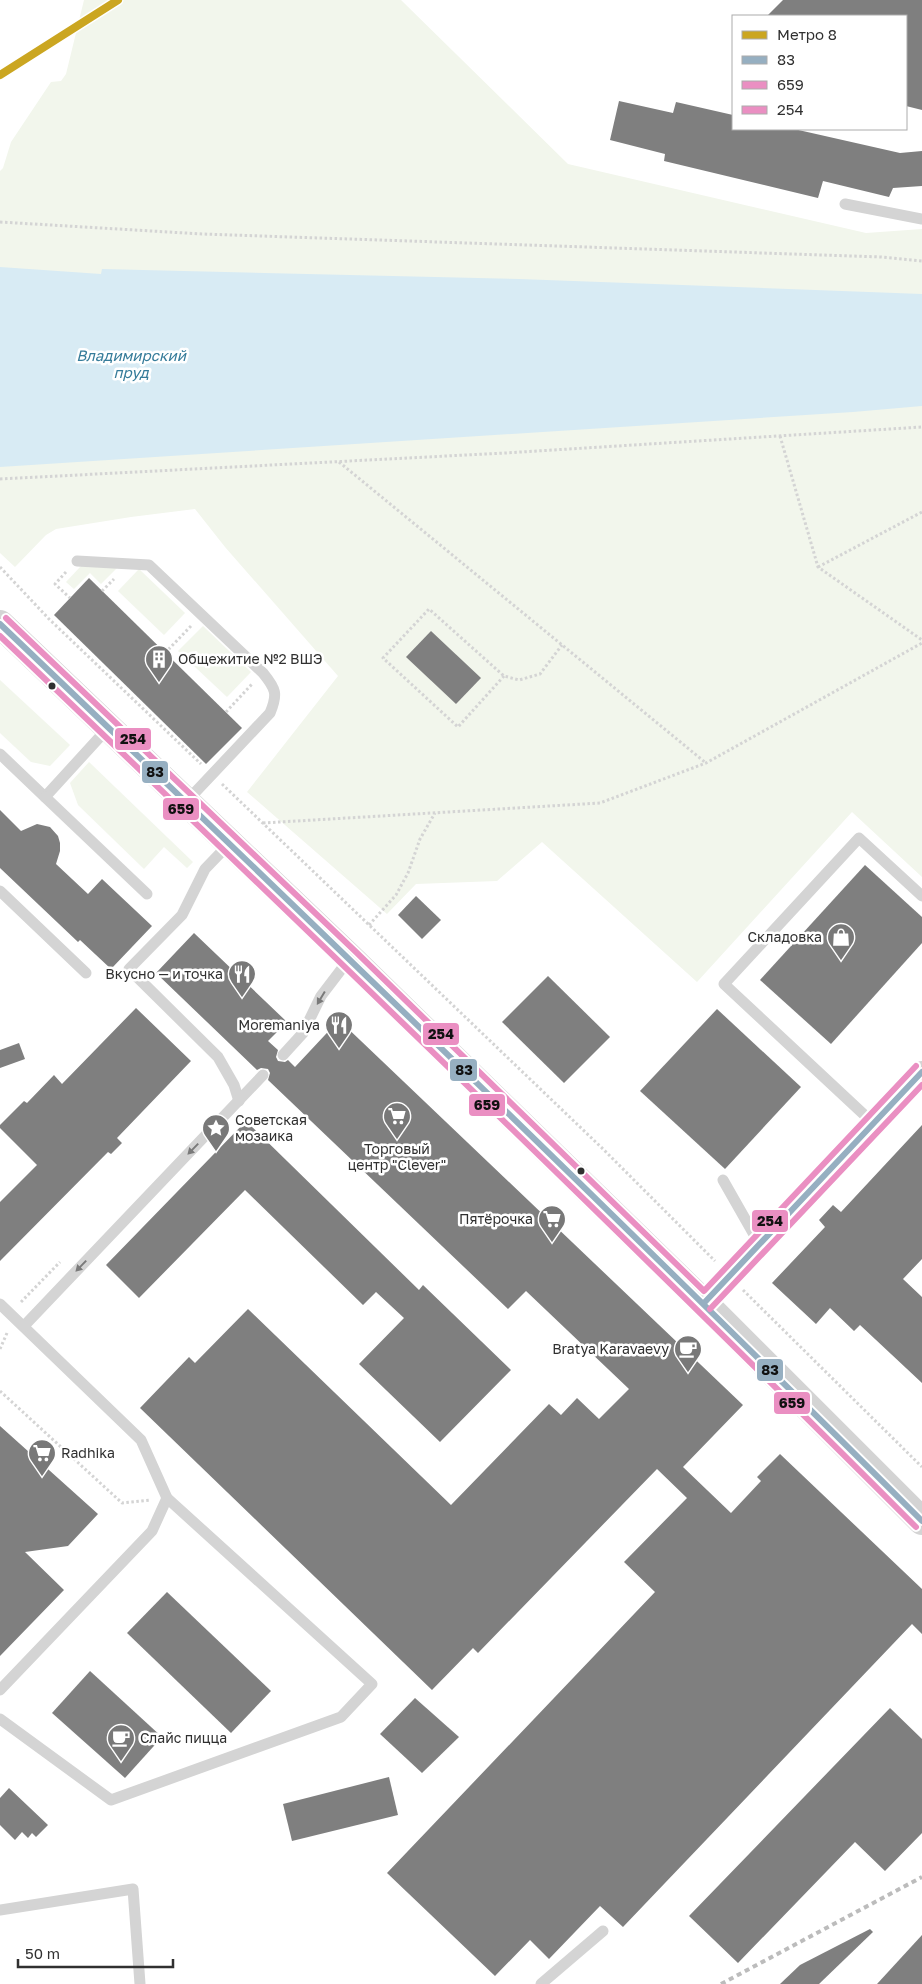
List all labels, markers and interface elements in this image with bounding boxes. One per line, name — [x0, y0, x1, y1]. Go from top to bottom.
legend — [732, 15, 907, 130]
text: Метро 8 — [777, 25, 837, 43]
text: 83 — [777, 50, 795, 68]
text: 659 — [777, 75, 804, 93]
text: 254 — [777, 100, 804, 118]
water label: Владимирский пруд — [76, 346, 187, 382]
building icon: Общежитие №2 ВШЭ — [144, 644, 174, 683]
place label: Общежитие №2 ВШЭ — [178, 650, 322, 667]
unlabelled marker — [47, 681, 57, 691]
line badge: 254 — [114, 727, 152, 751]
text: 254 — [120, 730, 146, 747]
line badge: 83 — [141, 760, 169, 784]
text: 83 — [146, 763, 164, 780]
line badge: 659 — [162, 797, 200, 821]
text: 659 — [168, 800, 194, 817]
shop icon: Складовка — [826, 922, 856, 961]
place label: Складовка — [747, 928, 822, 945]
restaurant icon: Вкусно — и точка — [227, 959, 257, 998]
place label: Вкусно — и точка — [105, 965, 223, 982]
one-way arrow — [317, 991, 326, 1004]
restaurant icon: Moremaniya — [324, 1010, 354, 1049]
place label: Moremaniya — [238, 1016, 320, 1033]
line badge: 254 — [422, 1022, 460, 1046]
text: 254 — [428, 1025, 454, 1042]
line badge: 83 — [449, 1058, 478, 1082]
text: 83 — [455, 1061, 473, 1078]
line badge: 659 — [468, 1093, 506, 1117]
text: 659 — [474, 1096, 500, 1113]
supermarket icon: Торговый центр "Clever" — [382, 1101, 412, 1140]
place label: Советская мозаика — [235, 1111, 307, 1144]
place icon: Советская мозаика — [201, 1113, 231, 1152]
place label: Торговый центр "Clever" — [348, 1140, 446, 1173]
one-way arrow — [187, 1142, 199, 1154]
unlabelled marker — [576, 1166, 586, 1176]
supermarket icon: Пятёрочка — [537, 1204, 567, 1243]
line badge: 254 — [751, 1209, 789, 1233]
place label: Пятёрочка — [459, 1210, 533, 1227]
text: 254 — [757, 1212, 783, 1229]
one-way arrow — [75, 1260, 87, 1272]
cafe icon: Bratya Karavaevy — [673, 1334, 703, 1373]
place label: Bratya Karavaevy — [552, 1340, 669, 1357]
line badge: 83 — [756, 1358, 784, 1382]
text: 83 — [761, 1361, 779, 1378]
line badge: 659 — [773, 1391, 811, 1415]
text: 659 — [779, 1394, 805, 1411]
supermarket icon: Radhika — [27, 1438, 57, 1477]
place label: Radhika — [61, 1444, 115, 1461]
cafe icon: Слайс пицца — [106, 1723, 136, 1762]
place label: Слайс пицца — [140, 1729, 227, 1746]
scale bar — [18, 1936, 172, 1968]
text: 50 m — [25, 1944, 60, 1962]

